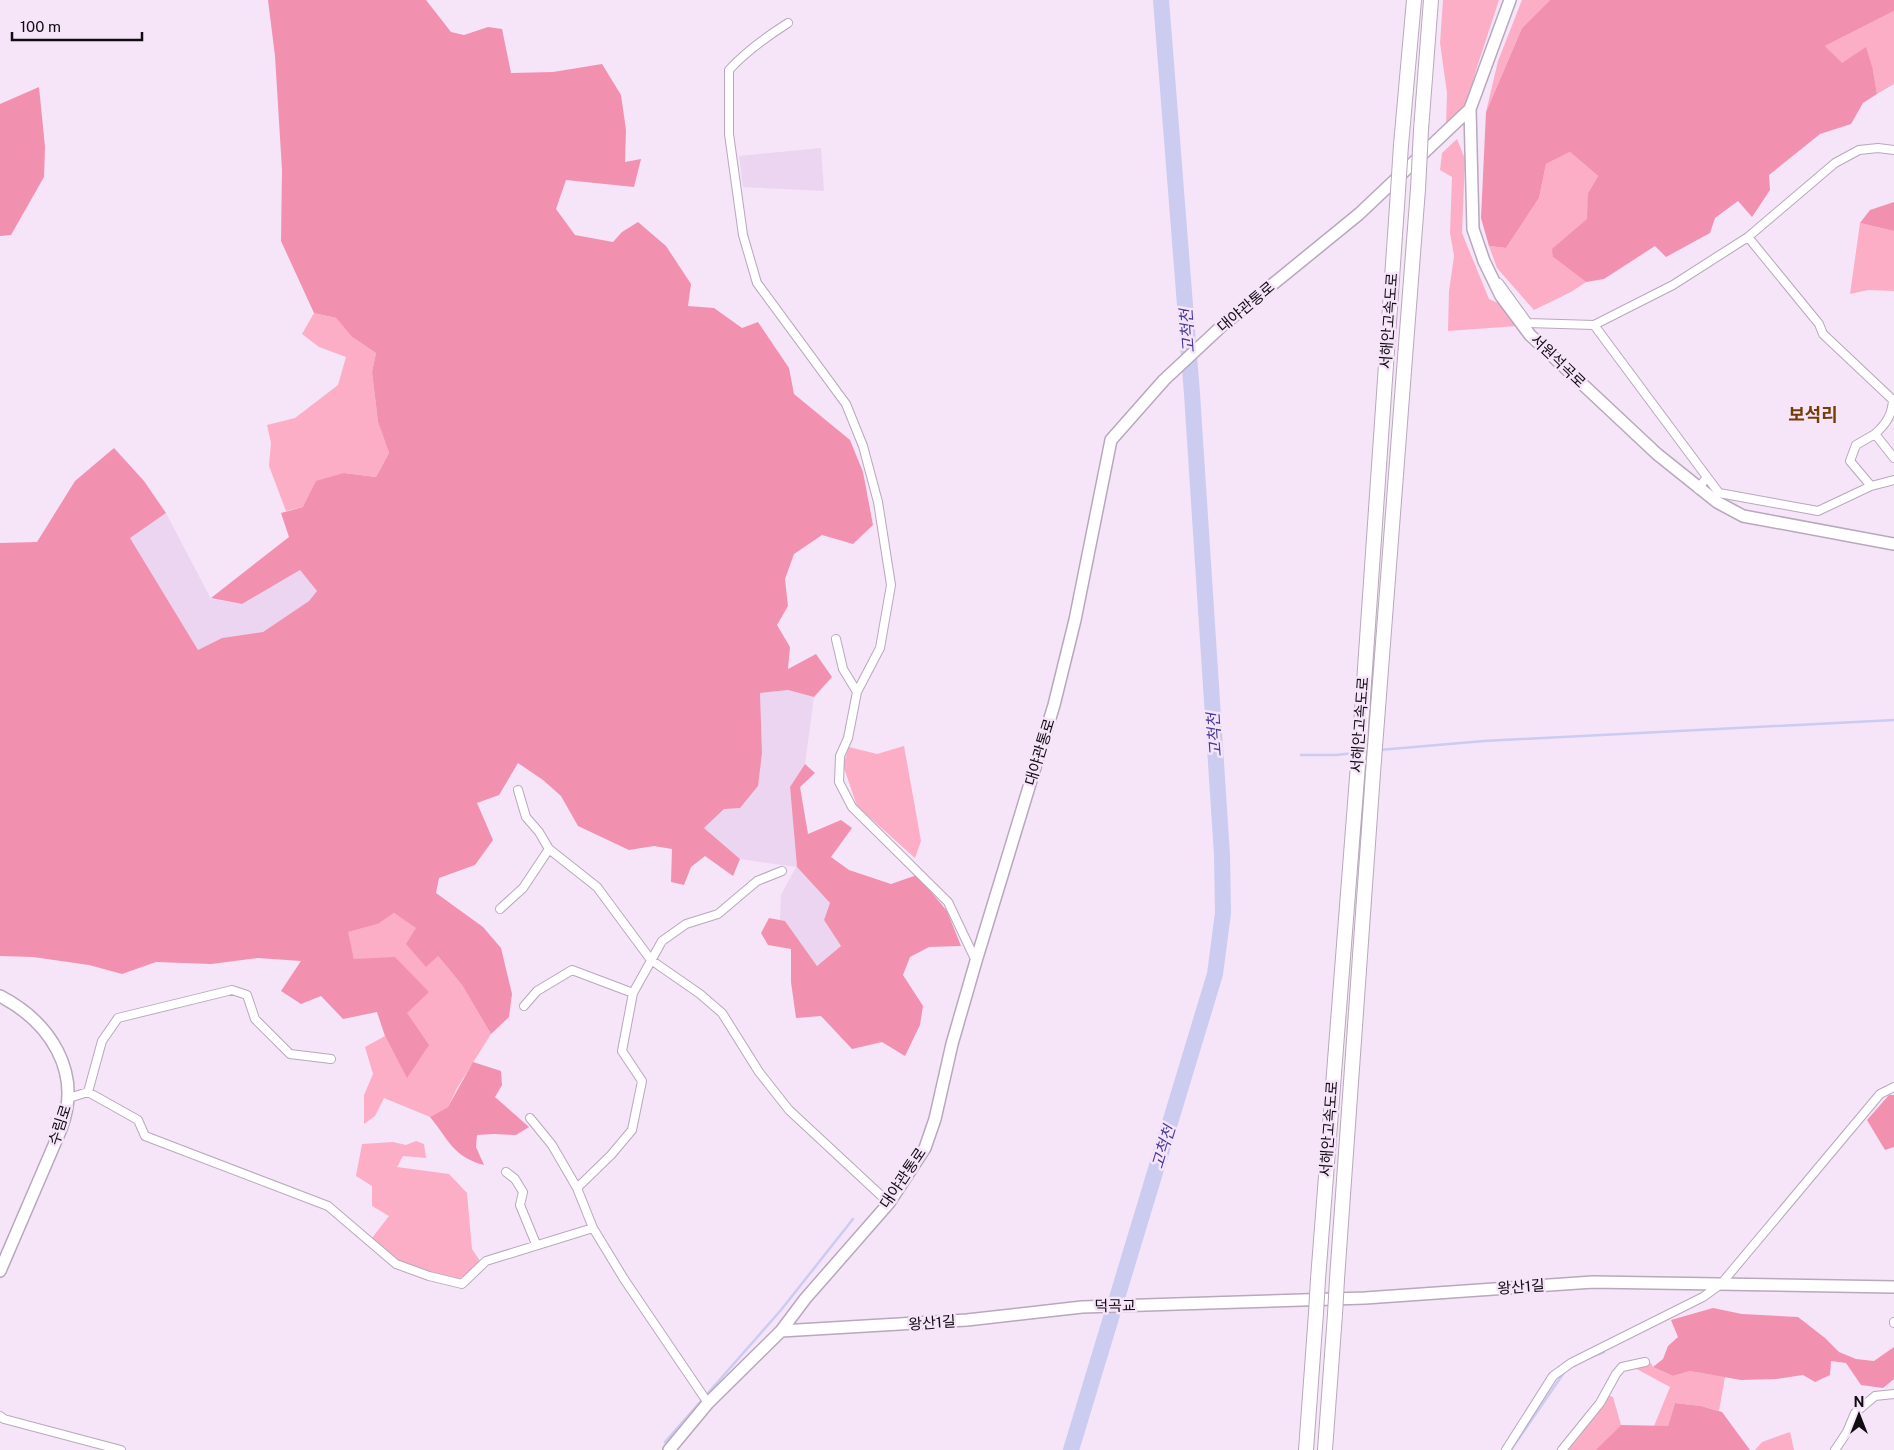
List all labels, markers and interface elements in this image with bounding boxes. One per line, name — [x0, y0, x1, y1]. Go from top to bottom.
scale bar — [12, 10, 142, 42]
text: 100 m — [20, 18, 61, 35]
street label: 서해안고속도로 — [1377, 272, 1400, 370]
street label: 대야관통로 — [1214, 278, 1278, 335]
water label: 고척천 — [1176, 306, 1199, 354]
street label: 서원석곡로 — [1528, 331, 1589, 391]
district label: 보석리 — [1788, 404, 1838, 425]
street label: 서해안고속도로 — [1348, 676, 1371, 774]
water label: 고척천 — [1203, 710, 1226, 758]
street label: 대야관통로 — [1021, 716, 1058, 787]
street label: 서해안고속도로 — [1317, 1080, 1340, 1178]
street label: 수림로 — [45, 1103, 74, 1147]
water label: 고척천 — [1148, 1121, 1180, 1171]
street label: 대야관통로 — [876, 1144, 929, 1211]
street label: 왕산1길 — [1497, 1276, 1545, 1297]
street label: 덕곡교 — [1094, 1297, 1136, 1314]
street label: 왕산1길 — [908, 1312, 956, 1333]
north arrow — [1834, 1390, 1884, 1440]
text: N — [1854, 1394, 1864, 1410]

